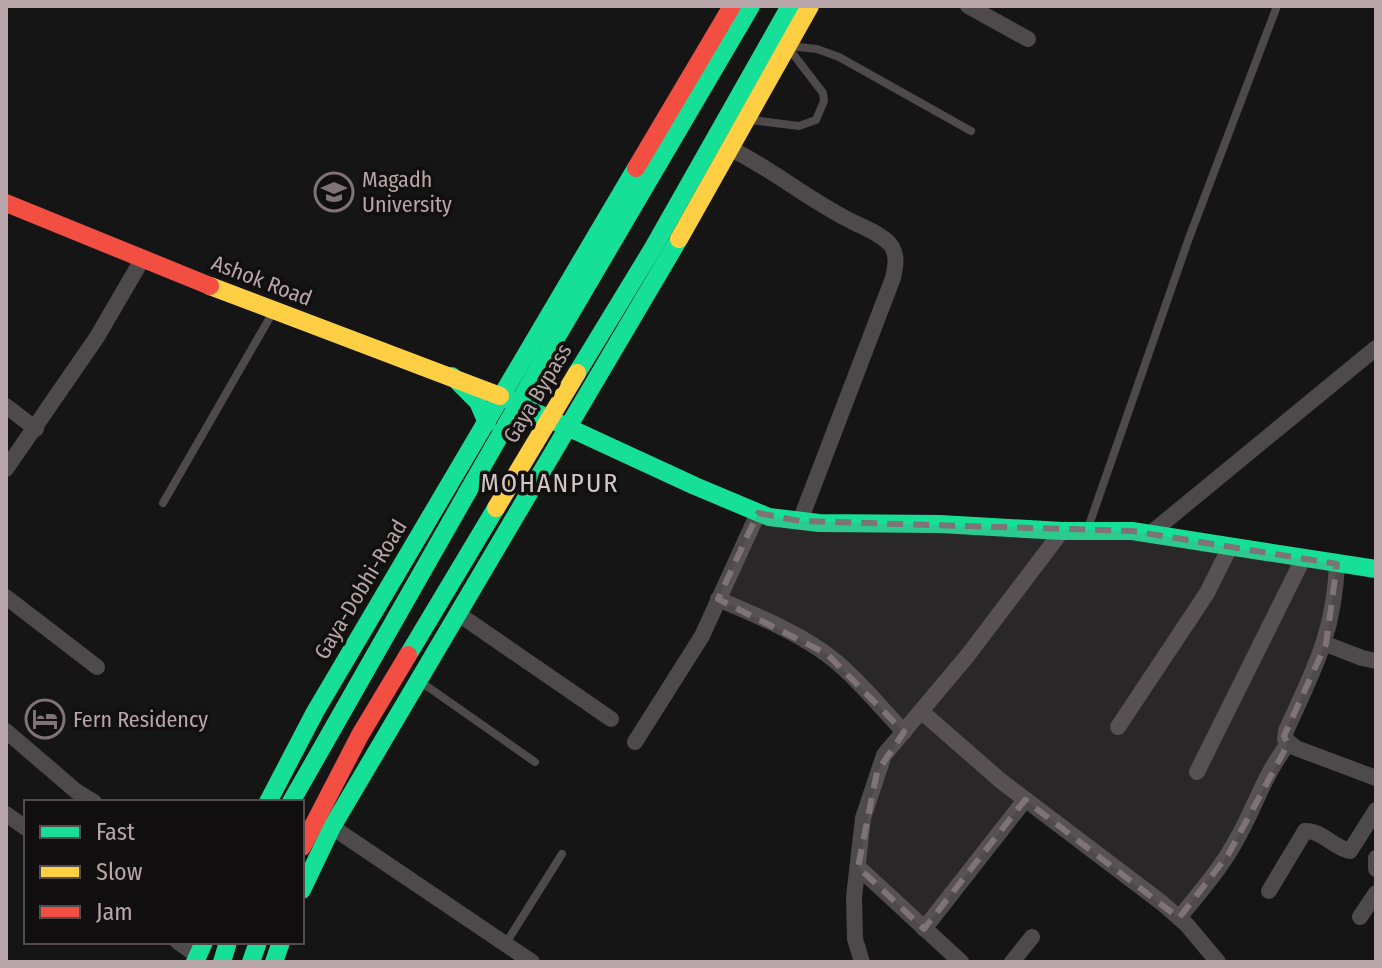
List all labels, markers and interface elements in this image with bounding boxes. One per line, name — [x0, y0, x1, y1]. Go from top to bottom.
place label: Magadh University — [362, 166, 452, 218]
school or university icon: Magadh University — [313, 171, 355, 213]
street label: Ashok Road — [208, 249, 316, 312]
street label: Gaya Bypass — [497, 339, 578, 448]
district label: MOHANPUR — [481, 468, 619, 499]
street label: Gaya-Dobhi-Road — [308, 515, 413, 664]
hotel icon: Fern Residency — [24, 698, 66, 740]
place label: Fern Residency — [73, 706, 208, 733]
legend — [24, 800, 304, 944]
text: Fast — [96, 818, 135, 846]
text: Slow — [96, 858, 143, 886]
text: Jam — [96, 898, 133, 926]

